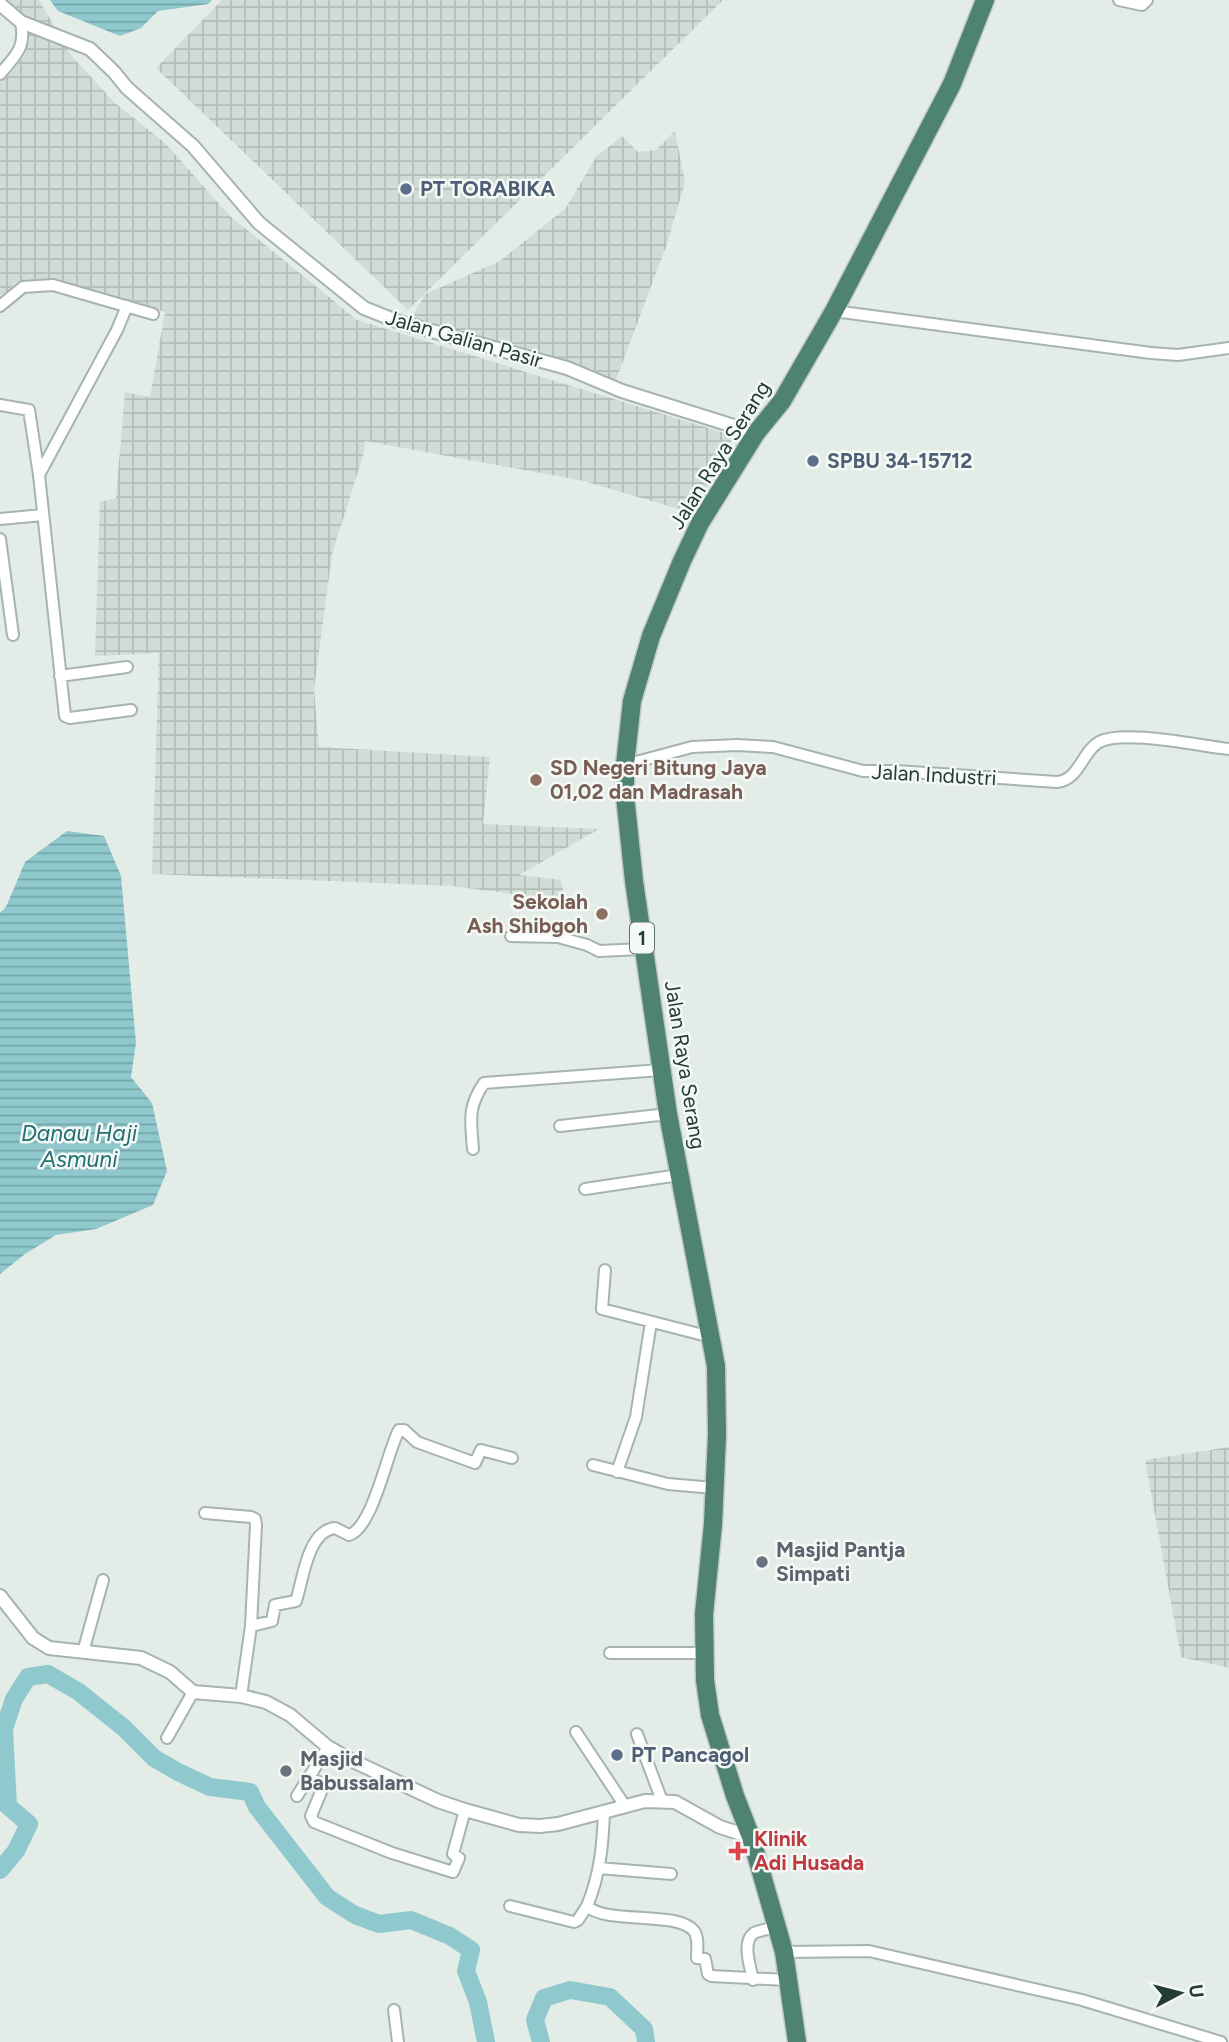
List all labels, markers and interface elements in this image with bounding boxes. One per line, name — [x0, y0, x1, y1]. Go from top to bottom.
place label: PT TORABIKA — [420, 176, 555, 201]
marker: PT TORABIKA — [398, 181, 414, 197]
street label: Jalan Galian Pasir — [383, 304, 545, 373]
street label: Jalan Raya Serang — [664, 376, 775, 534]
place label: SPBU 34-15712 — [827, 448, 972, 473]
marker: SPBU 34-15712 — [805, 453, 821, 469]
place label: SD Negeri Bitung Jaya 01,02 dan Madrasah — [550, 755, 767, 804]
street label: Jalan Industri — [871, 759, 997, 790]
marker: SD Negeri Bitung Jaya 01,02 dan Madrasah — [528, 772, 544, 788]
place label: Sekolah Ash Shibgoh — [467, 889, 588, 938]
marker: Sekolah Ash Shibgoh — [594, 906, 610, 922]
road number: 1 — [630, 922, 654, 954]
street label: Jalan Raya Serang — [660, 979, 711, 1151]
water label: Danau Haji Asmuni — [21, 1119, 138, 1173]
place label: Masjid Pantja Simpati — [776, 1537, 905, 1586]
marker: Masjid Pantja Simpati — [754, 1554, 770, 1570]
place label: PT Pancagol — [631, 1742, 749, 1767]
place label: Masjid Babussalam — [300, 1746, 414, 1795]
marker: PT Pancagol — [609, 1747, 625, 1763]
marker: Masjid Babussalam — [278, 1763, 294, 1779]
place label: Klinik Adi Husada — [754, 1826, 864, 1875]
marker: Klinik Adi Husada — [728, 1841, 748, 1861]
north arrow — [1145, 1958, 1215, 2028]
text: U — [1184, 1983, 1209, 1999]

